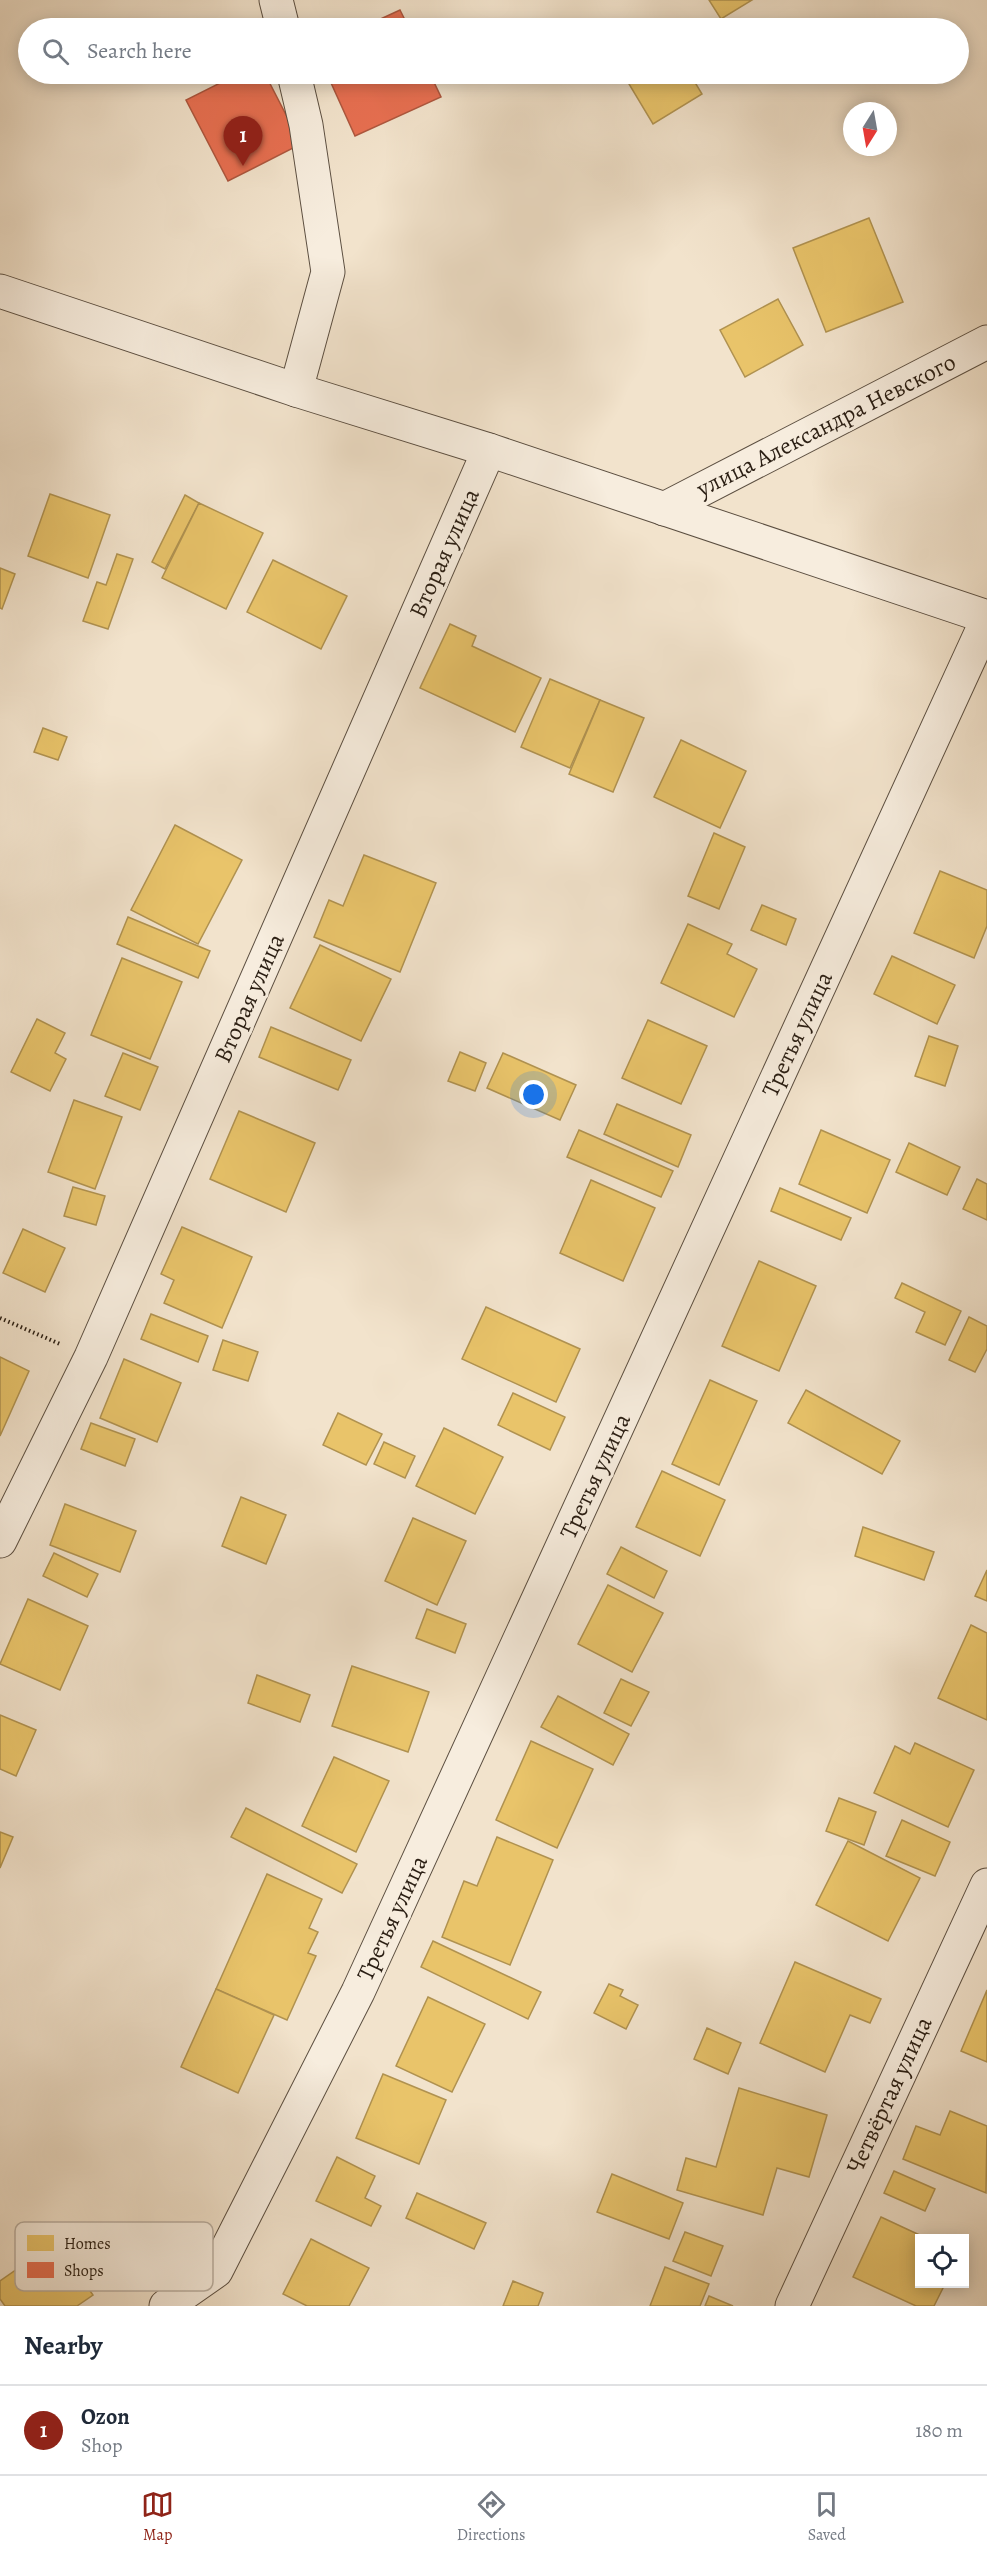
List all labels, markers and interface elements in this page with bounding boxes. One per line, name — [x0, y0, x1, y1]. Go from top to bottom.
search box — [18, 18, 969, 84]
icon: search — [39, 35, 72, 68]
text: Search here — [87, 36, 192, 66]
north arrow — [843, 102, 897, 156]
pin: 1 — [224, 116, 262, 166]
street label: улица Александра Невского — [690, 346, 961, 505]
street label: Вторая улица — [401, 483, 487, 623]
street label: Вторая улица — [206, 928, 292, 1068]
street label: Третья улица — [754, 966, 840, 1102]
your location — [519, 1080, 548, 1109]
street label: Третья улица — [552, 1408, 638, 1544]
street label: Третья улица — [349, 1850, 435, 1986]
street label: Четвёртая улица — [839, 2011, 939, 2179]
legend — [15, 2222, 213, 2291]
text: Homes — [64, 2233, 111, 2255]
map controls — [915, 2234, 969, 2288]
button: locate — [915, 2234, 969, 2288]
text: Shops — [64, 2260, 104, 2282]
text: Nearby — [24, 2328, 103, 2363]
text: Ozon — [81, 2402, 130, 2432]
text: 1 — [40, 2417, 47, 2444]
text: 180 m — [915, 2417, 963, 2444]
text: Shop — [81, 2432, 123, 2459]
tab: Map — [141, 2488, 174, 2546]
tab: Directions — [457, 2488, 525, 2546]
tab: Saved — [808, 2488, 846, 2546]

